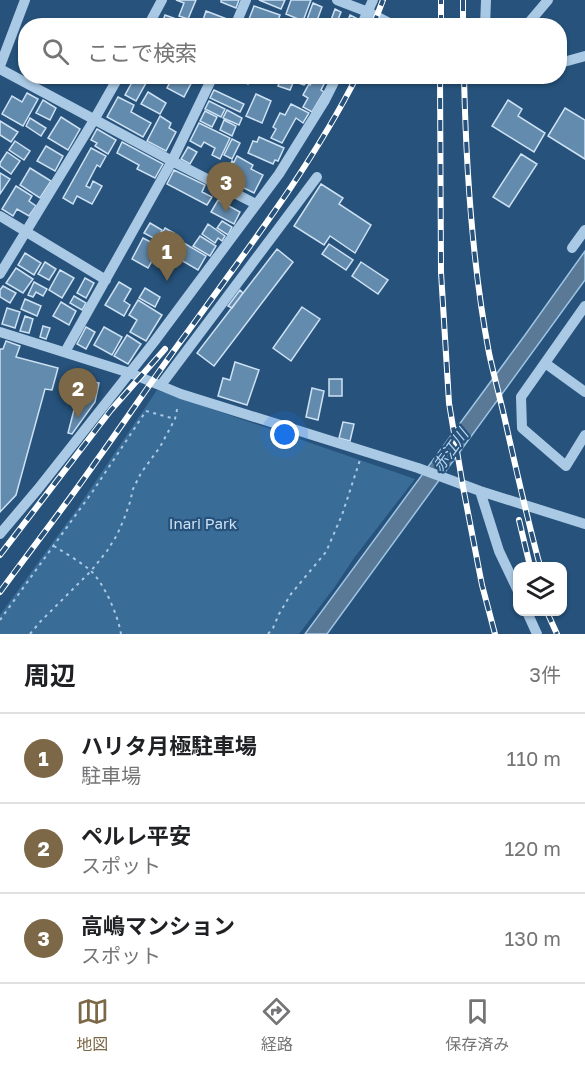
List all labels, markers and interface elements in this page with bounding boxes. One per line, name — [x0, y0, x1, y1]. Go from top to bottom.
search box — [18, 18, 567, 84]
icon: search — [39, 35, 72, 68]
text: ここで検索 — [87, 39, 197, 66]
pin: 3 — [206, 162, 246, 212]
pin: 1 — [148, 232, 186, 281]
pin: 2 — [58, 368, 98, 418]
your location — [270, 420, 299, 449]
water label: 赤江川 — [428, 423, 473, 475]
park label: Inari Park — [169, 514, 238, 532]
map controls — [513, 562, 567, 616]
button: layers — [513, 562, 567, 616]
text: 周辺 — [24, 660, 76, 691]
text: 3件 — [529, 662, 561, 686]
text: ハリタ月極駐車場 — [81, 732, 257, 759]
text: 1 — [38, 746, 49, 770]
text: 110 m — [507, 746, 561, 770]
text: 駐車場 — [81, 763, 141, 787]
text: ペルレ平安 — [81, 822, 191, 849]
text: 2 — [37, 836, 50, 860]
text: 120 m — [505, 836, 561, 860]
text: スポット — [81, 853, 161, 877]
text: 高嶋マンション — [81, 912, 235, 939]
text: 3 — [37, 926, 50, 950]
text: 130 m — [505, 926, 561, 950]
text: スポット — [81, 943, 161, 967]
tab: 地図 — [76, 995, 109, 1055]
tab: 経路 — [260, 995, 293, 1055]
tab: 保存済み — [445, 995, 509, 1055]

